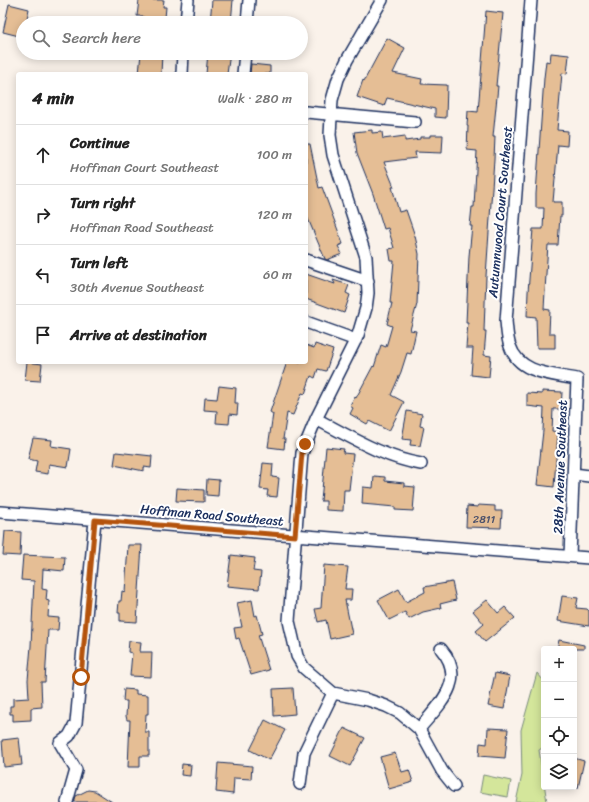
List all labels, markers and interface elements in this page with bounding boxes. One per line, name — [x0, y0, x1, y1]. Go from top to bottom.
search box — [16, 16, 308, 60]
text: Search here — [62, 25, 141, 51]
icon: search — [30, 27, 52, 49]
text: 4 min — [32, 83, 74, 113]
text: Walk · 280 m — [218, 87, 292, 110]
street label: Autumnwood Court Southeast — [481, 125, 519, 300]
text: Continue — [70, 130, 130, 156]
text: 100 m — [257, 143, 292, 166]
icon: ahead — [32, 144, 54, 166]
text: Hoffman Court Southeast — [70, 156, 219, 179]
text: Turn right — [70, 190, 135, 216]
text: 120 m — [257, 203, 292, 226]
icon: right — [32, 204, 54, 226]
text: Hoffman Road Southeast — [70, 216, 214, 239]
text: Turn left — [70, 250, 128, 276]
text: 60 m — [263, 263, 292, 286]
icon: left — [32, 264, 54, 286]
text: 30th Avenue Southeast — [70, 276, 204, 299]
text: Arrive at destination — [70, 322, 207, 348]
icon: arrive — [32, 324, 54, 346]
street label: 28th Avenue Southeast — [546, 399, 574, 534]
route end — [296, 435, 314, 453]
street label: Hoffman Road Southeast — [139, 497, 285, 533]
house number: 2811 — [473, 510, 495, 529]
map controls — [541, 646, 577, 790]
button: + — [541, 646, 577, 682]
route start — [72, 668, 90, 686]
button: − — [541, 682, 577, 718]
button: locate — [541, 718, 577, 754]
button: layers — [541, 754, 577, 790]

